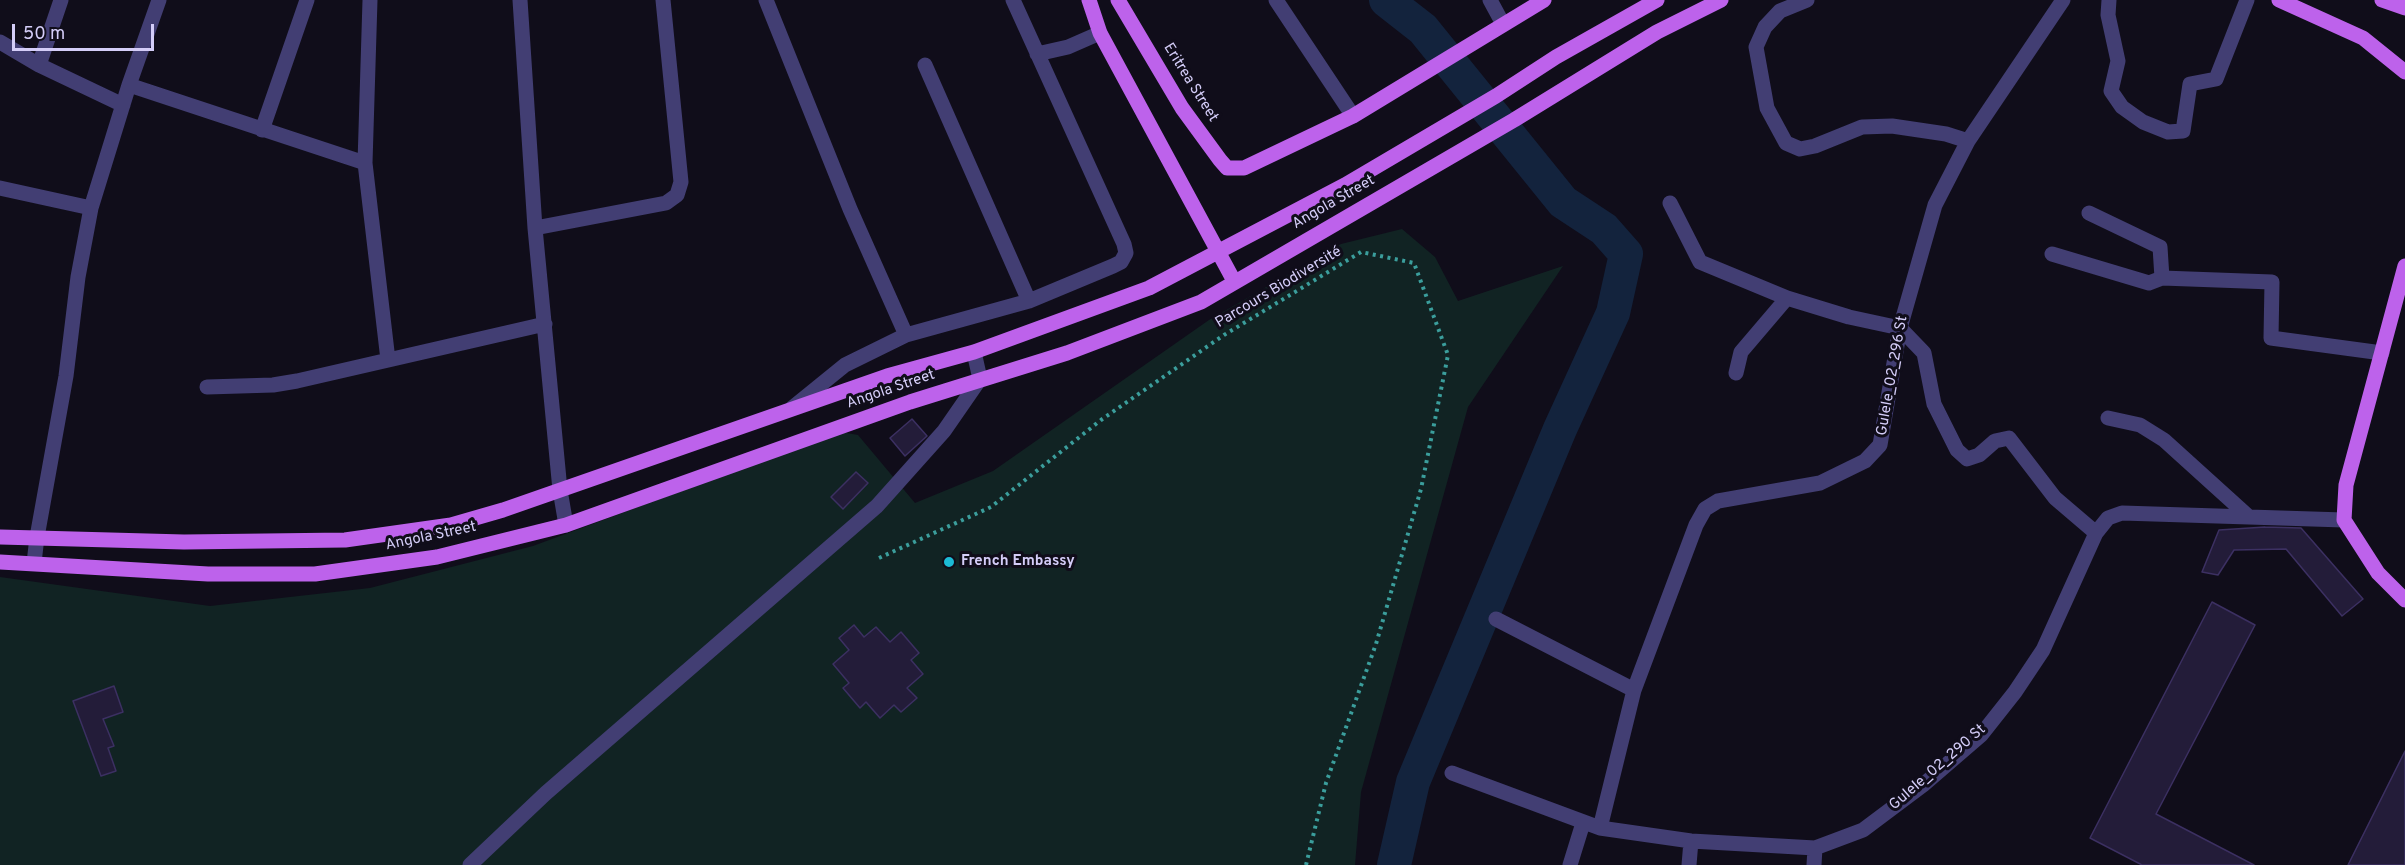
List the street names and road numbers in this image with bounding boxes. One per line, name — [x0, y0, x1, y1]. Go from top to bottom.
street label: Eritrea Street — [1159, 40, 1221, 126]
street label: Angola Street — [1290, 172, 1378, 234]
street label: Parcours Biodiversité — [1213, 243, 1345, 333]
street label: Gulele_02_296 St — [1874, 315, 1912, 437]
street label: Angola Street — [844, 366, 938, 414]
street label: Angola Street — [384, 519, 478, 555]
street label: Gulele_02_290 St — [1886, 721, 1990, 815]

